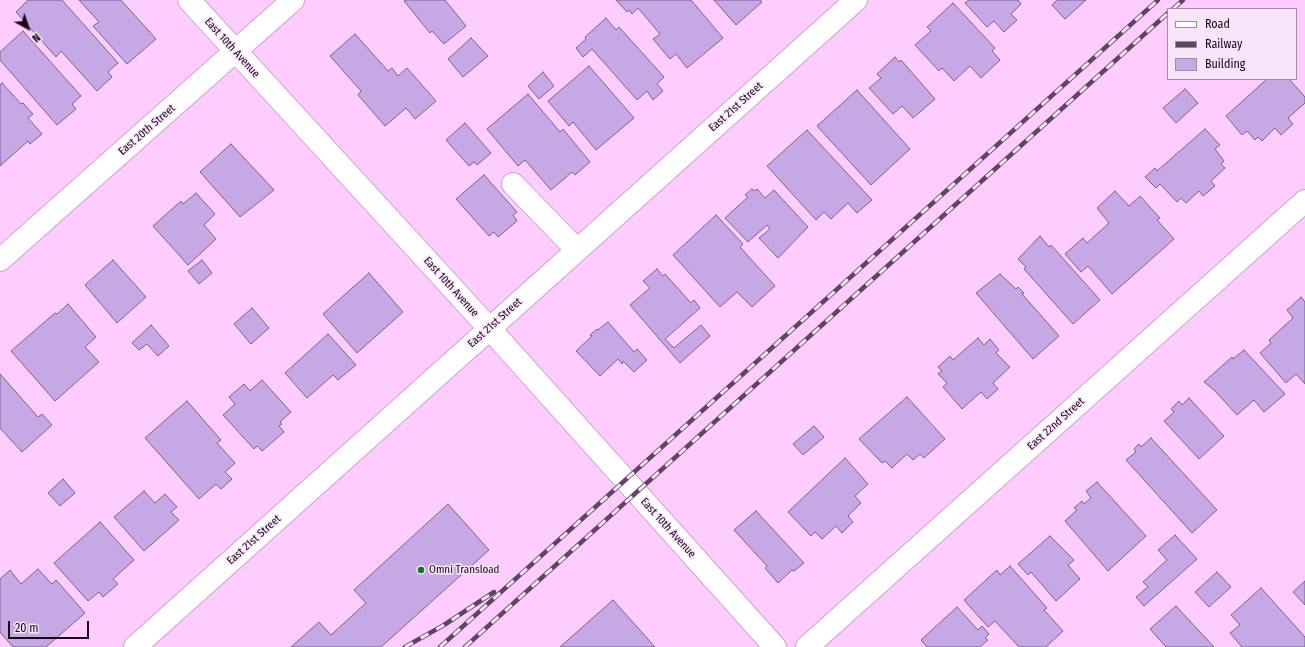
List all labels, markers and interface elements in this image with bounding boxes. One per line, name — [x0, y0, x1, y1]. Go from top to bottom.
north arrow — [8, 8, 48, 48]
legend — [1167, 8, 1297, 80]
street label: East 10th Avenue — [202, 15, 262, 81]
text: Road — [1205, 17, 1230, 31]
text: N — [29, 30, 43, 45]
text: Railway — [1205, 37, 1242, 51]
text: Building — [1205, 57, 1245, 71]
street label: East 21st Street — [706, 79, 766, 135]
street label: East 20th Street — [116, 102, 178, 158]
street label: East 10th Avenue — [421, 254, 481, 320]
street label: East 21st Street — [465, 295, 525, 351]
street label: East 22nd Street — [1025, 395, 1087, 453]
street label: East 10th Avenue — [638, 495, 698, 561]
street label: East 21st Street — [224, 512, 284, 568]
place label: Omni Transload — [429, 563, 499, 577]
marker: Omni Transload — [416, 565, 426, 575]
scale bar — [10, 613, 91, 639]
text: 20 m — [15, 621, 39, 635]

